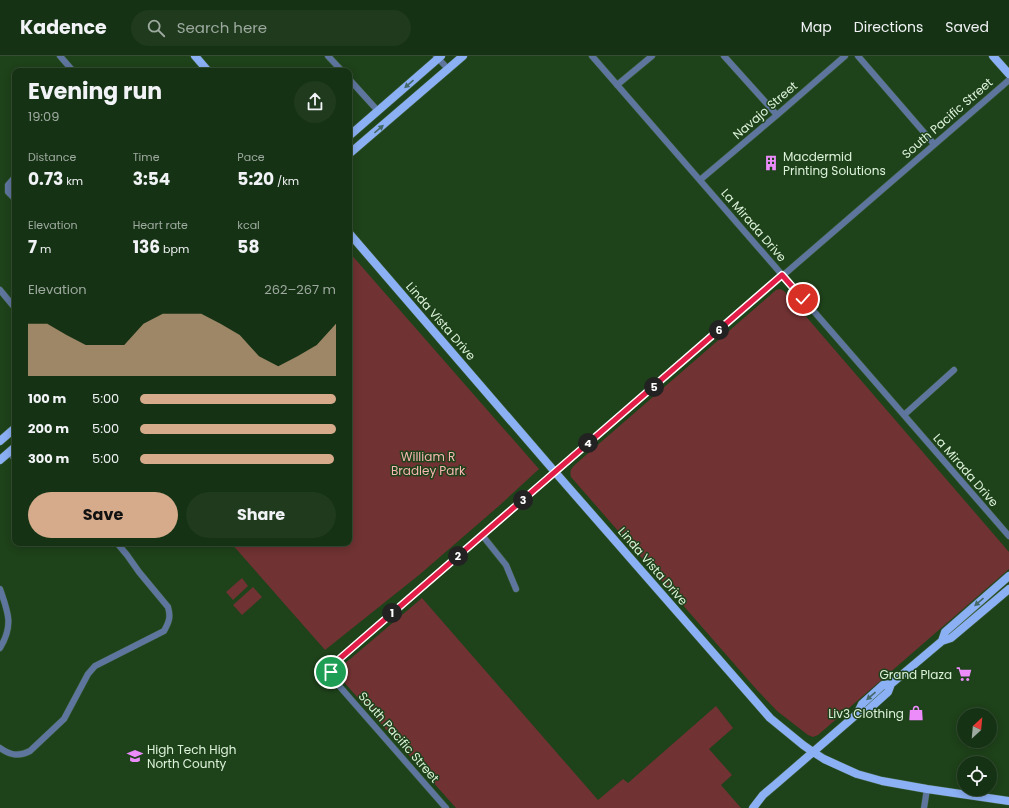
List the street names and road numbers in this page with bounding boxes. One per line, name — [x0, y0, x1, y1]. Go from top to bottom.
street label: South Pacific Street — [898, 74, 996, 162]
street label: Navajo Street — [729, 77, 801, 143]
street label: La Mirada Drive — [717, 185, 791, 265]
street label: Linda Vista Drive — [402, 278, 480, 364]
street label: La Mirada Drive — [929, 430, 1003, 510]
street label: Linda Vista Drive — [614, 523, 692, 609]
street label: South Pacific Street — [355, 688, 443, 786]

